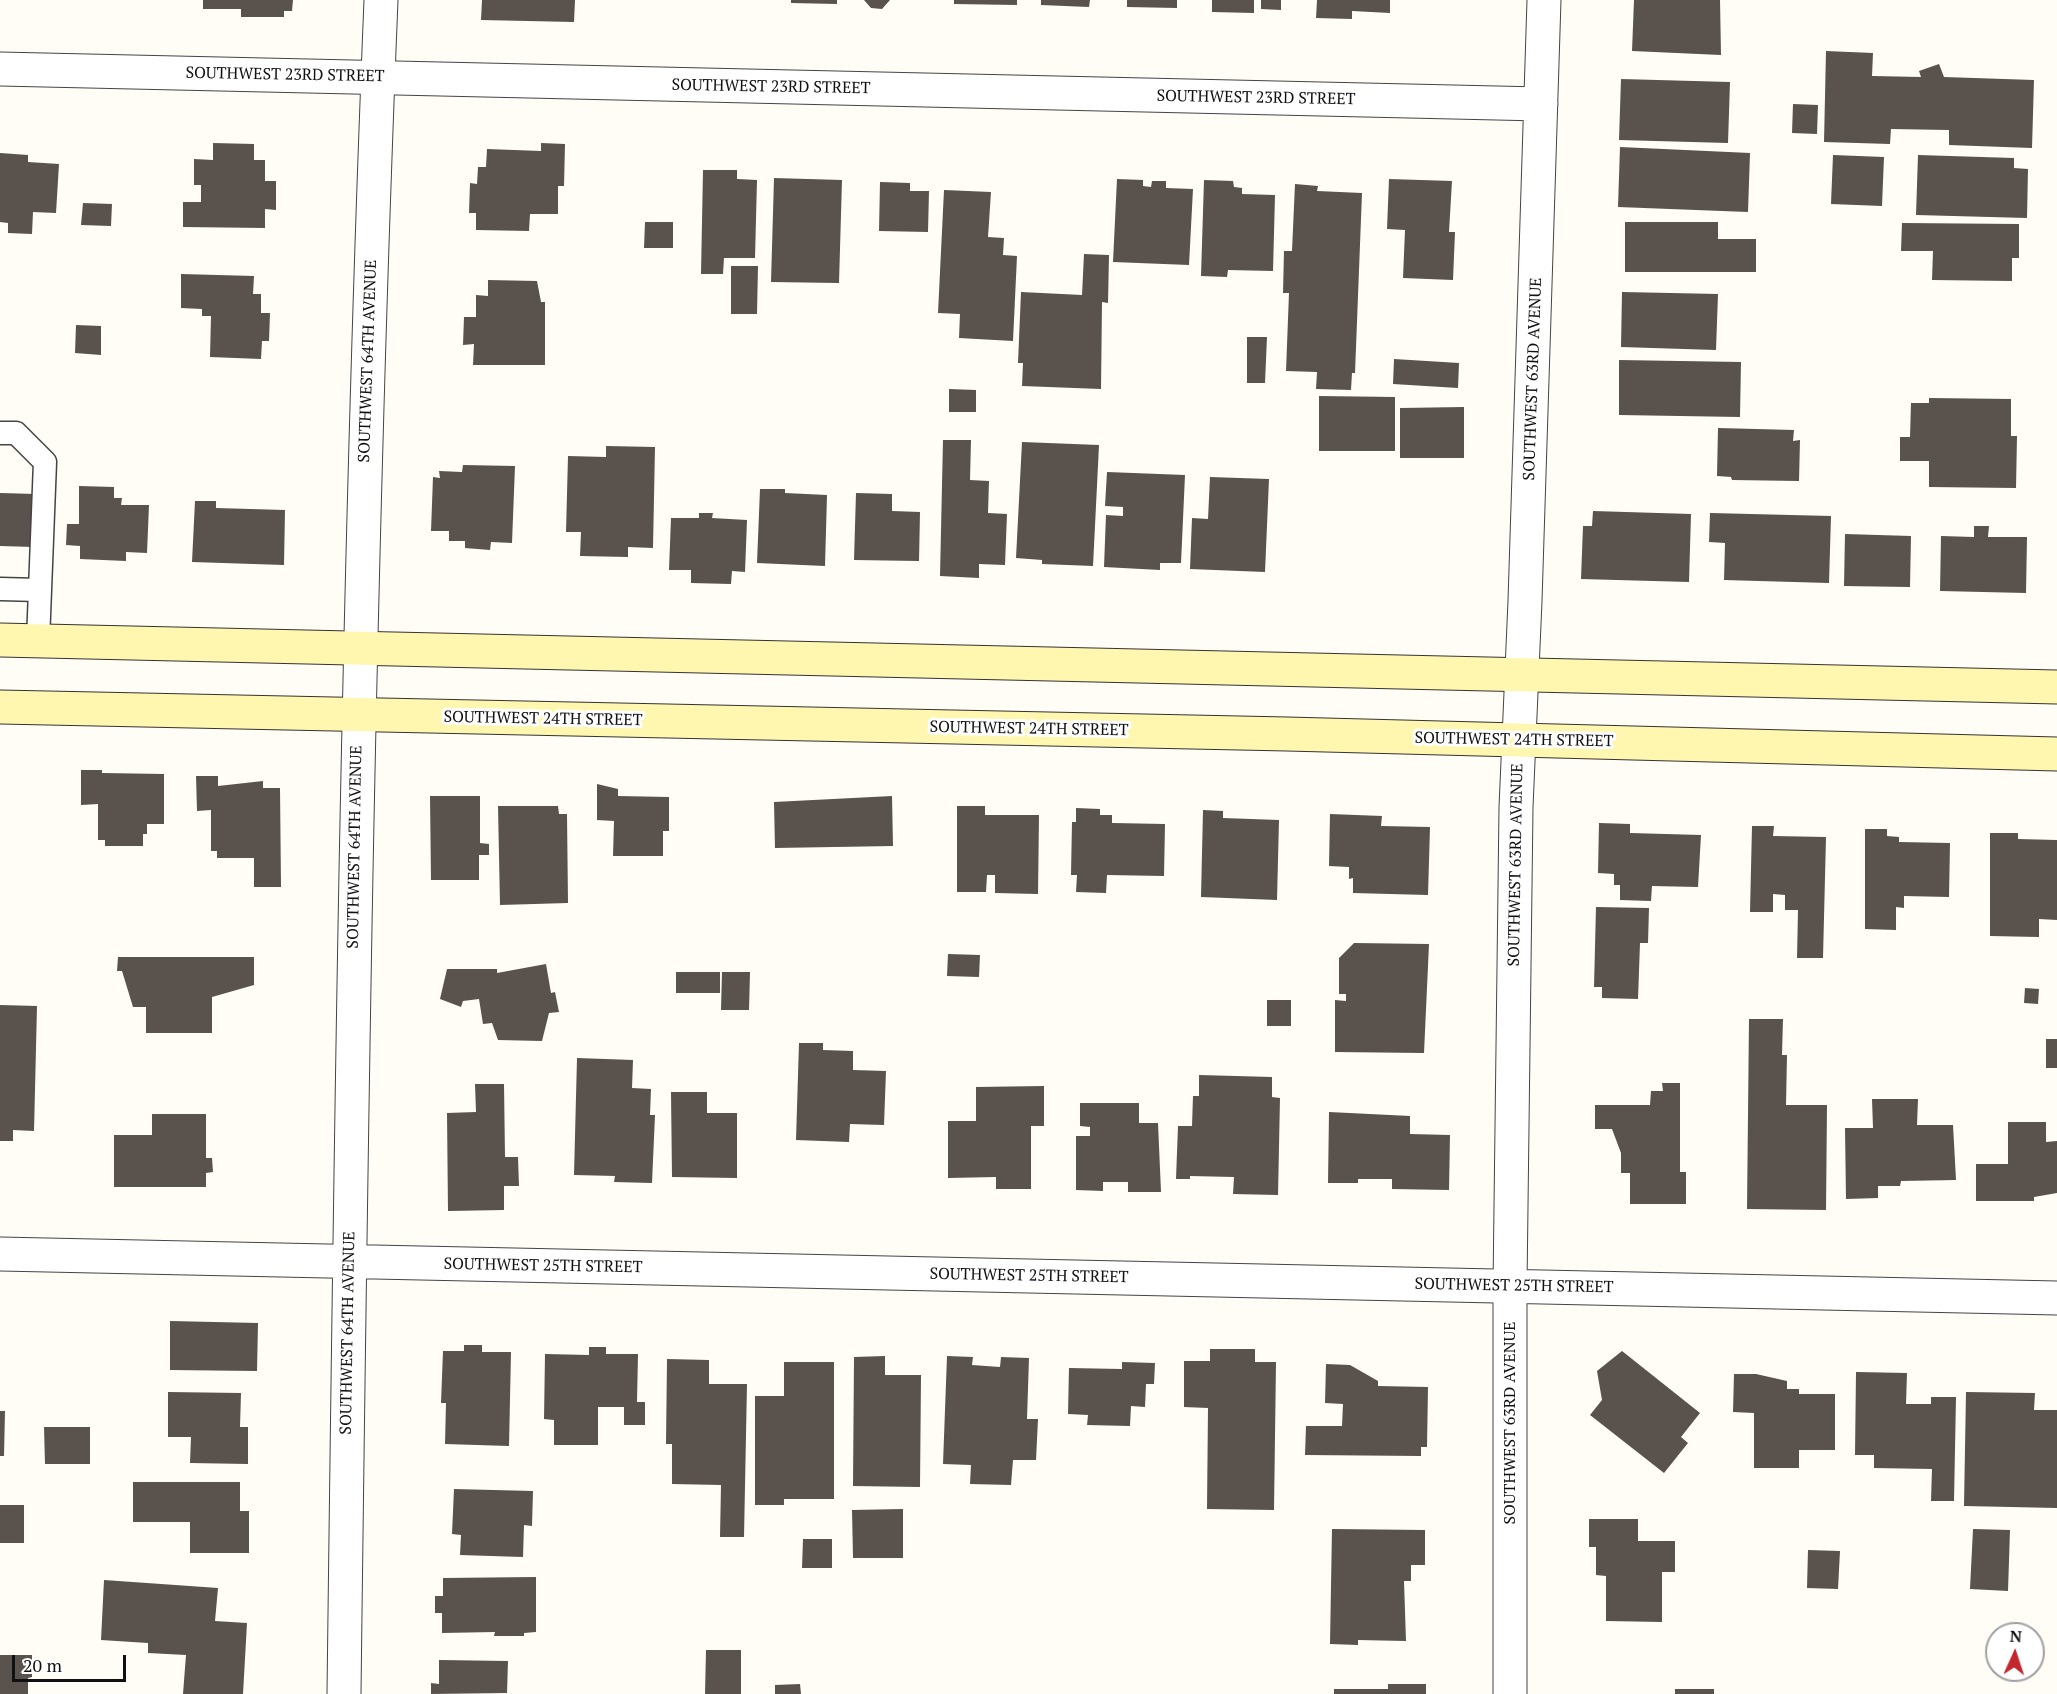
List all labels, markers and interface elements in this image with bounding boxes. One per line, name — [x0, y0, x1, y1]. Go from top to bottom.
street label: SOUTHWEST 23RD STREET — [185, 64, 385, 86]
street label: SOUTHWEST 23RD STREET — [671, 76, 871, 98]
street label: SOUTHWEST 23RD STREET — [1156, 87, 1356, 109]
street label: SOUTHWEST 64TH AVENUE — [355, 259, 381, 463]
street label: SOUTHWEST 63RD AVENUE — [1520, 277, 1546, 481]
street label: SOUTHWEST 24TH STREET — [443, 708, 643, 730]
street label: SOUTHWEST 24TH STREET — [929, 718, 1129, 740]
street label: SOUTHWEST 24TH STREET — [1414, 729, 1614, 751]
street label: SOUTHWEST 64TH AVENUE — [344, 745, 366, 949]
street label: SOUTHWEST 63RD AVENUE — [1505, 763, 1527, 967]
street label: SOUTHWEST 64TH AVENUE — [337, 1231, 359, 1435]
street label: SOUTHWEST 25TH STREET — [443, 1255, 643, 1277]
street label: SOUTHWEST 25TH STREET — [929, 1265, 1129, 1287]
street label: SOUTHWEST 25TH STREET — [1414, 1275, 1614, 1297]
street label: SOUTHWEST 63RD AVENUE — [1500, 1321, 1520, 1525]
north arrow — [1985, 1622, 2045, 1682]
text: N — [2009, 1625, 2022, 1647]
scale bar — [15, 1643, 129, 1681]
text: 20 m — [23, 1653, 62, 1677]

